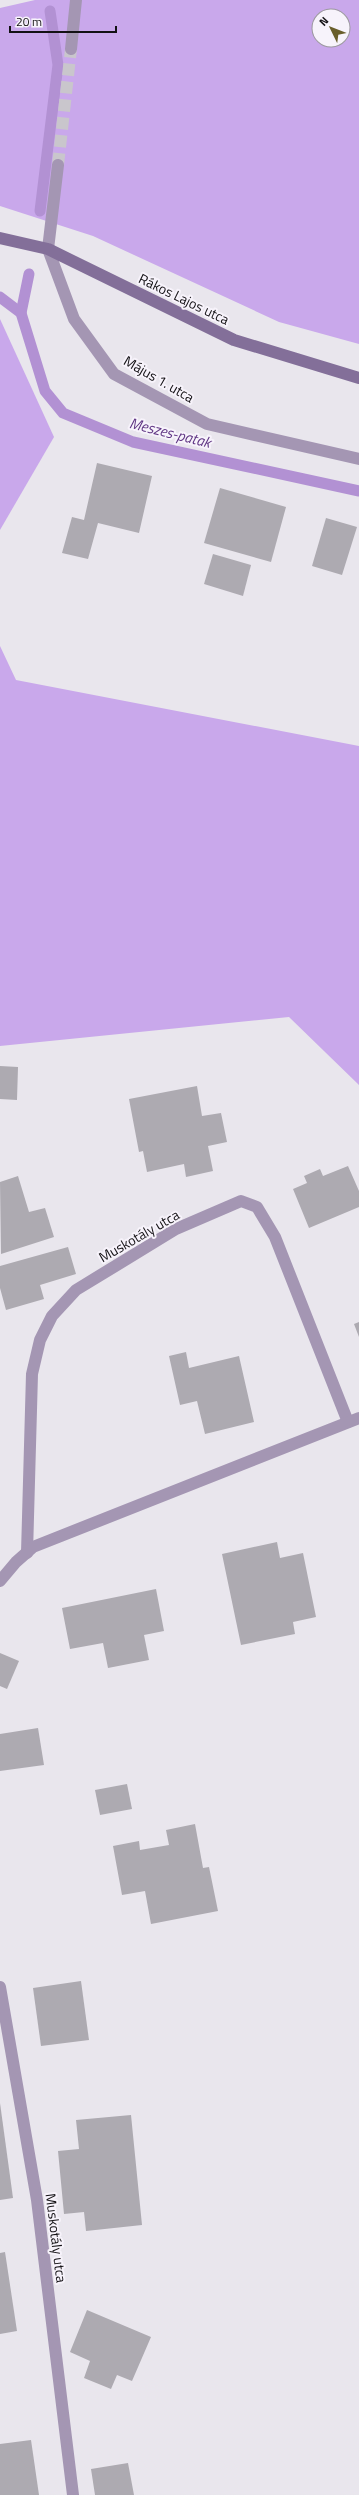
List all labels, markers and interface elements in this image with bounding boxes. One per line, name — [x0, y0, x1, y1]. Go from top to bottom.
scale bar — [10, 8, 116, 34]
north arrow — [311, 8, 351, 48]
text: 20 m — [16, 12, 42, 31]
text: N — [315, 13, 332, 29]
street label: Rákos Lajos utca — [135, 268, 233, 330]
street label: Május 1. utca — [120, 350, 198, 407]
water label: Meszes-patak — [127, 411, 216, 454]
street label: Muskotály utca — [95, 1204, 183, 1267]
street label: Muskotály utca — [41, 2192, 72, 2284]

